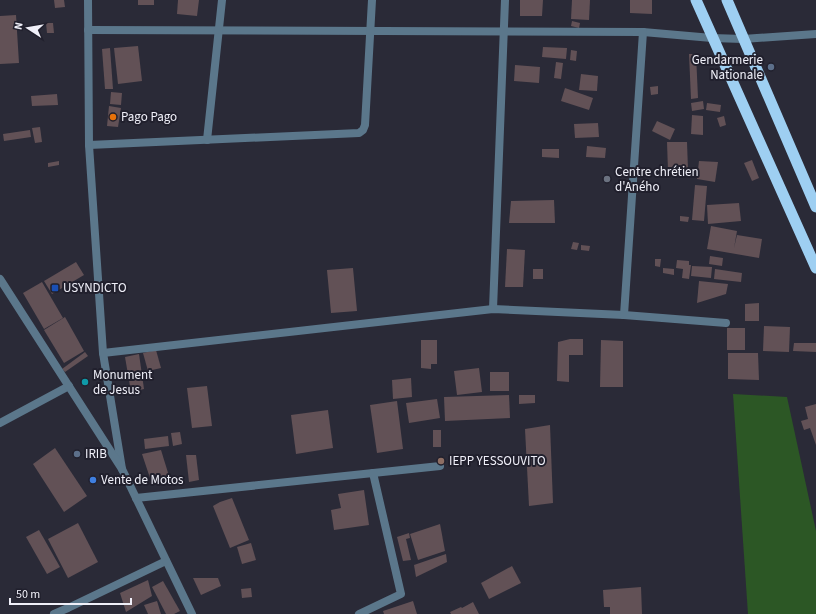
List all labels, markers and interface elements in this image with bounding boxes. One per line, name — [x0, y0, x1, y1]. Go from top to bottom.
north arrow — [8, 8, 48, 48]
text: N — [11, 21, 27, 31]
place label: Gendarmerie Nationale — [692, 51, 763, 84]
marker: Gendarmerie Nationale — [766, 62, 776, 72]
place label: Pago Pago — [121, 108, 177, 126]
marker: Pago Pago — [108, 112, 118, 122]
place label: Centre chrétien d'Aného — [615, 163, 699, 196]
marker: Centre chrétien d'Aného — [602, 174, 612, 184]
place label: USYNDICTO — [63, 279, 127, 297]
marker: USYNDICTO — [50, 283, 60, 293]
place label: Monument de Jesus — [93, 366, 153, 399]
marker: Monument de Jesus — [80, 377, 90, 387]
place label: IRIB — [85, 445, 107, 463]
marker: IRIB — [72, 449, 82, 459]
place label: IEPP YESSOUVITO — [449, 452, 546, 470]
marker: IEPP YESSOUVITO — [436, 456, 446, 466]
place label: Vente de Motos — [101, 471, 184, 489]
marker: Vente de Motos — [88, 475, 98, 485]
scale bar — [10, 580, 131, 606]
text: 50 m — [16, 586, 40, 603]

